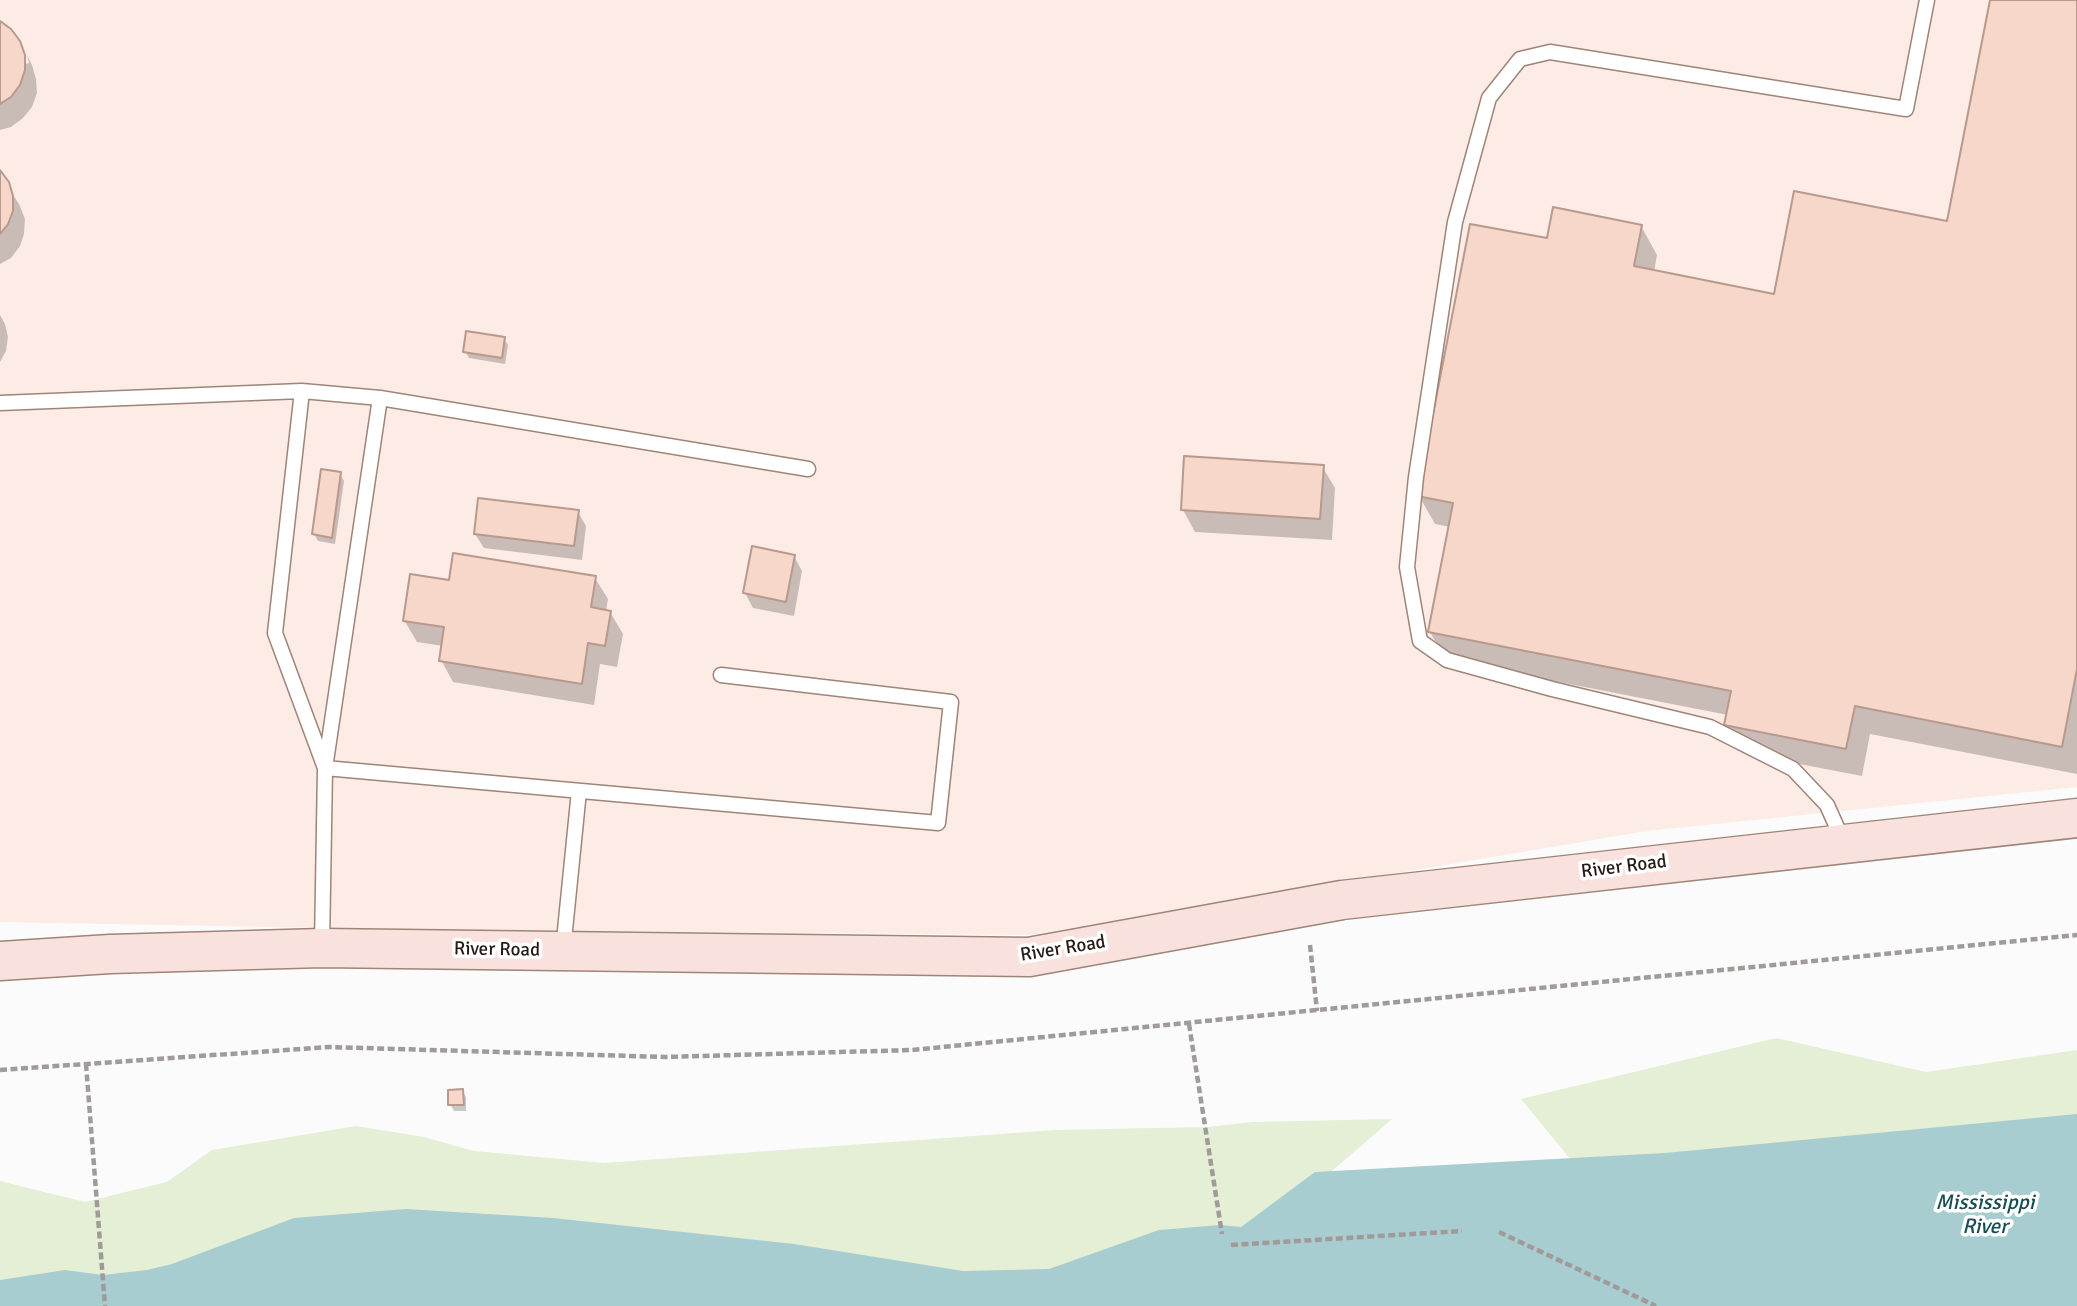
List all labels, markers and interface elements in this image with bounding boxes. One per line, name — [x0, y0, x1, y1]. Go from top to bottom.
street label: River Road — [1580, 850, 1668, 884]
street label: River Road — [1019, 931, 1107, 967]
street label: River Road — [454, 938, 540, 962]
water label: Mississippi River — [1936, 1190, 2034, 1240]

